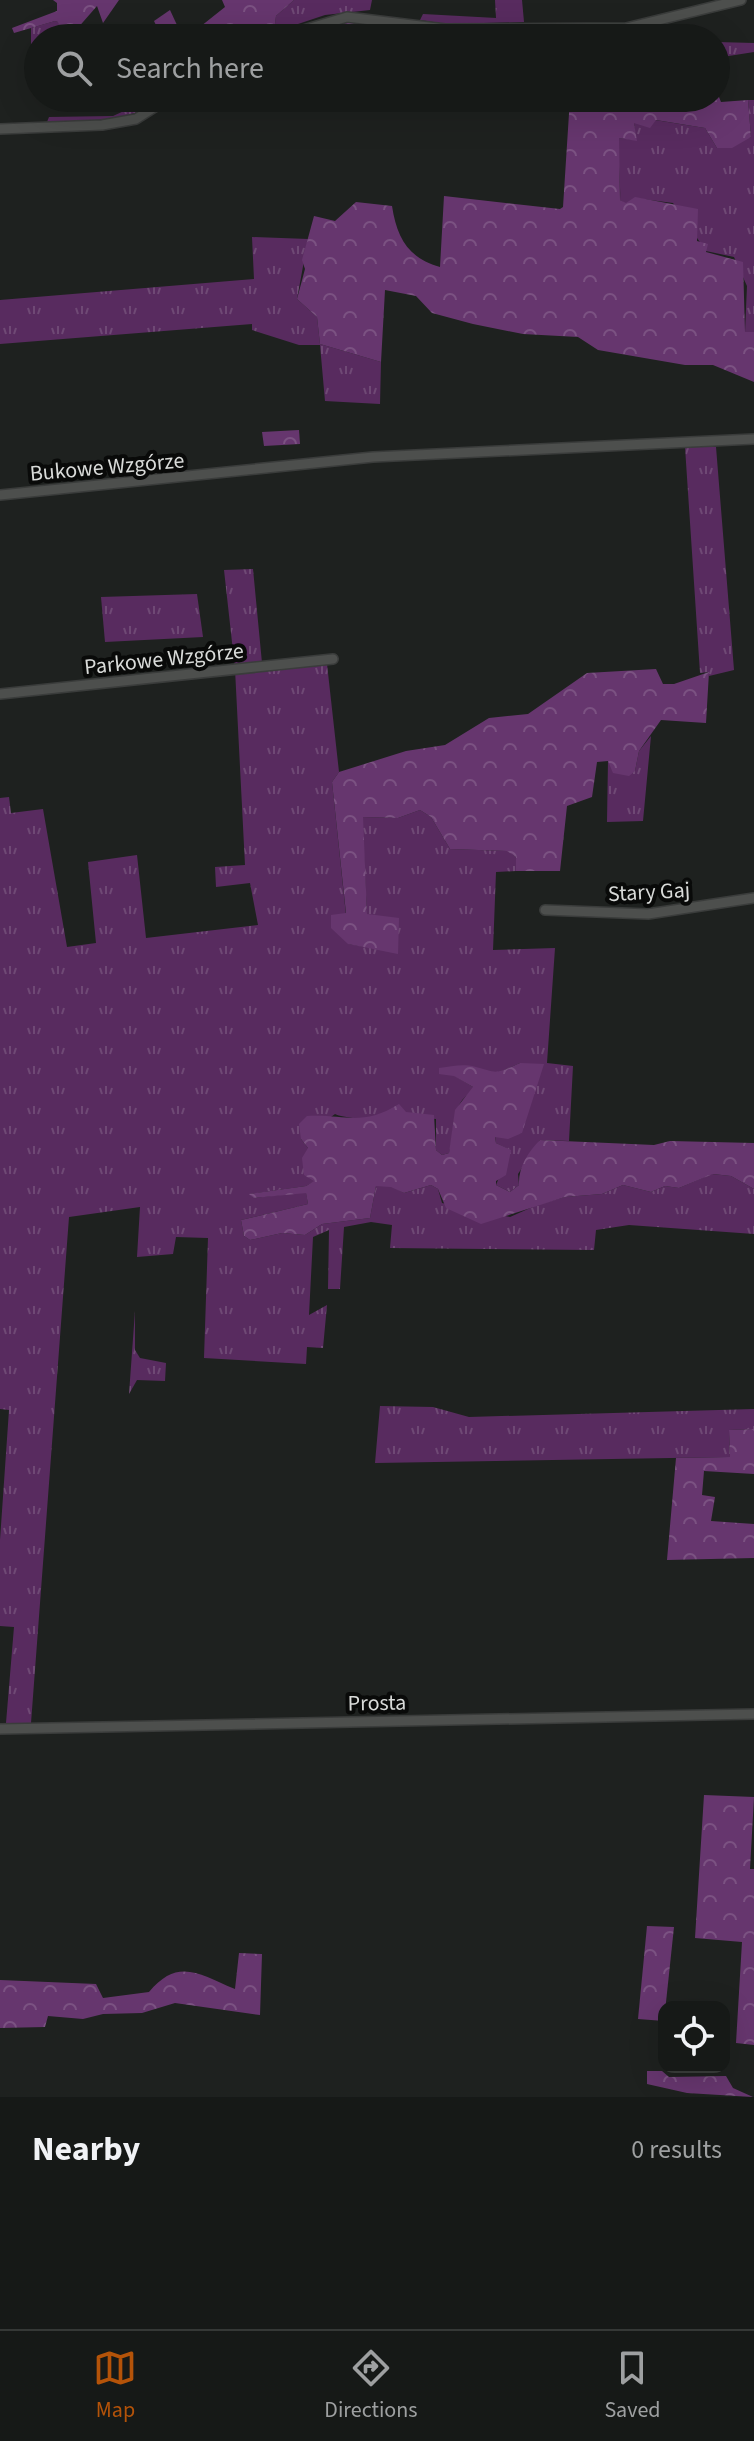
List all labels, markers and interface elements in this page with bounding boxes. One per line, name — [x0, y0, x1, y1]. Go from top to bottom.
search box — [24, 24, 730, 112]
icon: search — [52, 46, 96, 90]
text: Search here — [116, 47, 264, 90]
street label: Bukowe Wzgórze — [28, 444, 186, 490]
street label: Parkowe Wzgórze — [83, 635, 245, 683]
street label: Stary Gaj — [607, 874, 691, 910]
street label: Prosta — [347, 1686, 407, 1720]
map controls — [658, 2001, 730, 2073]
button: locate — [658, 2001, 730, 2073]
text: Nearby — [32, 2125, 140, 2174]
text: 0 results — [631, 2131, 722, 2168]
tab: Map — [93, 2346, 137, 2426]
tab: Directions — [324, 2346, 417, 2426]
tab: Saved — [604, 2346, 661, 2426]

